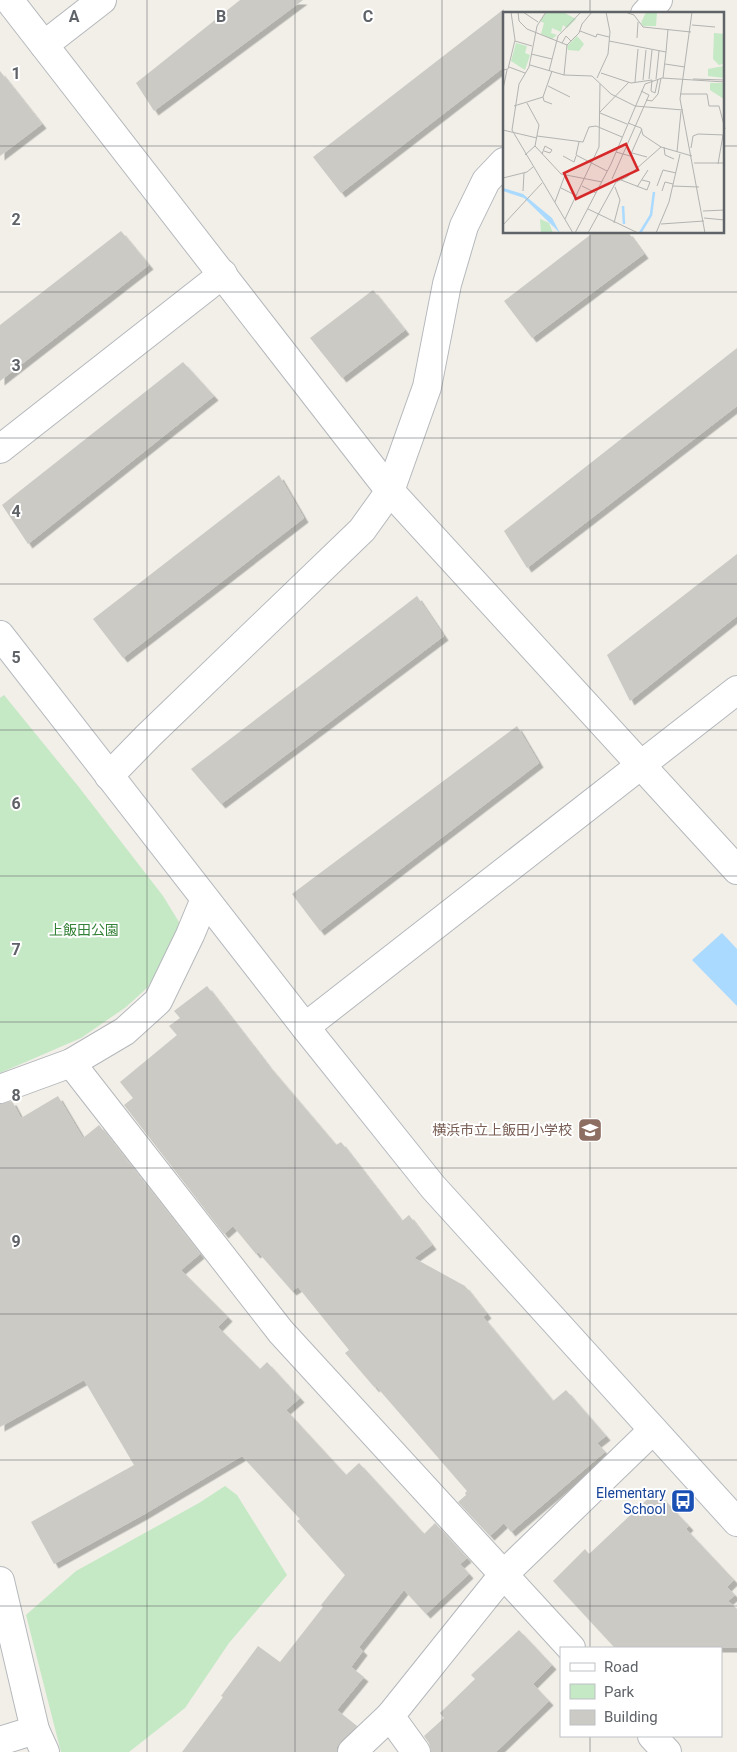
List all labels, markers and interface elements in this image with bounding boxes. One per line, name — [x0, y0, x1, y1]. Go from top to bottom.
text: A — [69, 7, 80, 26]
text: B — [216, 7, 226, 26]
text: C — [363, 7, 373, 26]
inset map — [503, 12, 724, 234]
text: 1 — [11, 64, 21, 83]
text: 2 — [11, 210, 21, 229]
text: 3 — [11, 356, 21, 375]
text: 4 — [11, 502, 21, 521]
text: 5 — [11, 648, 21, 667]
text: 6 — [11, 794, 21, 813]
park label: 上飯田公園 — [49, 922, 119, 938]
text: 7 — [11, 940, 21, 959]
text: 8 — [11, 1086, 21, 1105]
school or university icon: 横浜市立上飯田小学校 — [577, 1117, 603, 1143]
place label: 横浜市立上飯田小学校 — [432, 1122, 572, 1138]
text: 9 — [11, 1232, 21, 1251]
place label: Elementary School — [596, 1485, 666, 1517]
bus stop icon: Elementary School — [670, 1488, 696, 1514]
legend — [560, 1647, 722, 1737]
text: Road — [604, 1658, 638, 1676]
text: Park — [604, 1683, 635, 1701]
text: Building — [604, 1708, 658, 1726]

